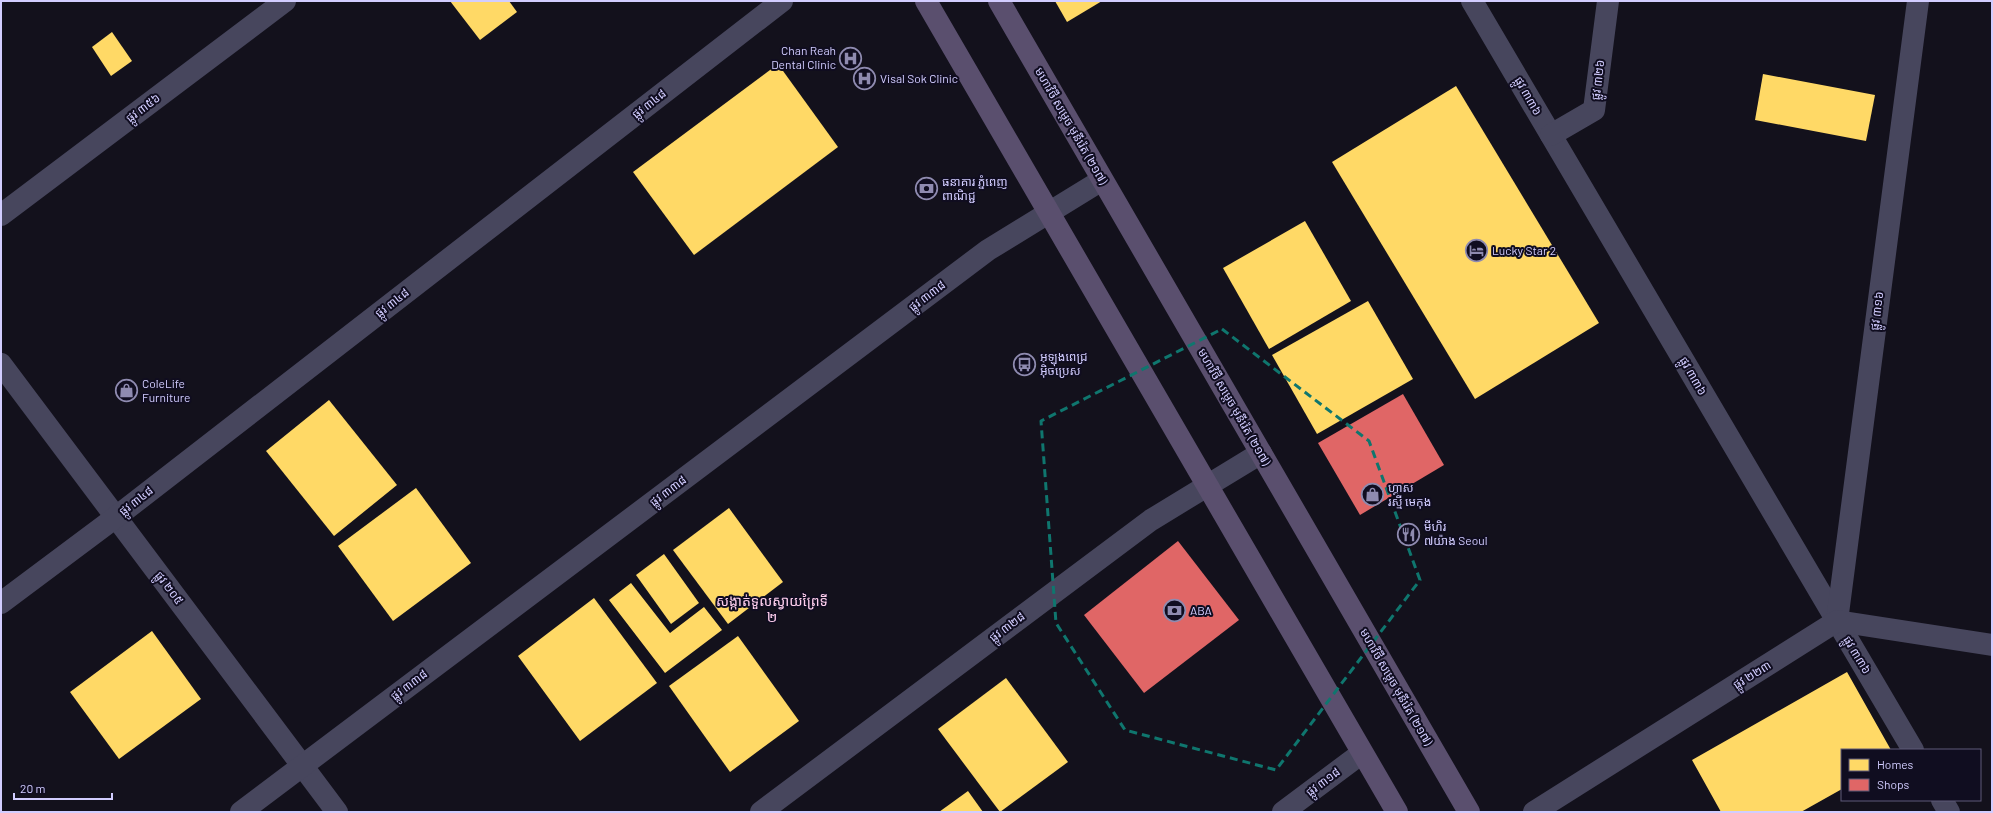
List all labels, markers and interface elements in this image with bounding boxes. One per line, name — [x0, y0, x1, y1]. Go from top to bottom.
place label: Chan Reah Dental Clinic — [771, 43, 836, 71]
hospital icon: Chan Reah Dental Clinic — [838, 45, 864, 71]
street label: ផ្លូវ ៣២៦ — [1588, 59, 1611, 102]
street label: មហាវិថី សម្តេច មុនីរ៉េត (២១៧) — [1032, 65, 1112, 188]
hospital icon: Visal Sok Clinic — [851, 66, 877, 92]
place label: Visal Sok Clinic — [880, 71, 958, 85]
street label: ផ្លូវ ៣៣៦ — [1508, 74, 1545, 120]
street label: ផ្លូវ ៣៤៨ — [629, 86, 671, 124]
street label: ផ្លូវ ៣៥៦ — [122, 90, 165, 128]
place label: ធនាគារ ភ្នំពេញ ពាណិជ្ជ — [942, 174, 1008, 203]
bank icon: ធនាគារ ភ្នំពេញ ពាណិជ្ជ — [913, 176, 939, 202]
hotel icon: Lucky Star 2 — [1464, 238, 1490, 264]
place label: Lucky Star 2 — [1492, 243, 1556, 257]
street label: ផ្លូវ ៣៣៨ — [905, 277, 950, 317]
street label: ផ្លូវ ៣៤៨ — [372, 285, 414, 323]
street label: ផ្លូវ ៣១៦ — [1867, 290, 1890, 332]
street label: មហាវិថី សម្តេច មុនីរ៉េត (២១៧) — [1195, 346, 1275, 469]
place label: អុឡុងពេជ្រ អ៊ិចប្រេស — [1040, 349, 1088, 378]
bus stop icon: អុឡុងពេជ្រ អ៊ិចប្រេស — [1011, 351, 1037, 377]
street label: ផ្លូវ ៣៣៦ — [1673, 354, 1710, 400]
place label: ColeLife Furniture — [142, 376, 190, 404]
shop icon: ColeLife Furniture — [113, 378, 139, 404]
street label: ផ្លូវ ៣៣៨ — [646, 472, 691, 512]
place label: ហ្គាស រស្មី មេកុង — [1388, 480, 1431, 509]
shop icon: ហ្គាស រស្មី មេកុង — [1359, 482, 1385, 508]
street label: ផ្លូវ ៣៤៨ — [116, 483, 158, 521]
place label: មីហិរ ៧យ៉ាង Seoul — [1424, 519, 1487, 547]
restaurant icon: មីហិរ ៧យ៉ាង Seoul — [1395, 521, 1421, 547]
street label: ផ្លូវ ២០៥ — [149, 568, 187, 610]
district label: សង្កាត់ទួលស្វាយព្រៃទី ២ — [716, 592, 828, 625]
bank icon: ABA — [1162, 598, 1188, 624]
place label: ABA — [1190, 603, 1212, 617]
street label: ផ្លូវ ៣២៨ — [986, 608, 1030, 648]
street label: មហាវិថី សម្តេច មុនីរ៉េត (២១៧) — [1357, 626, 1437, 749]
street label: ផ្លូវ ៣៣៦ — [1837, 633, 1875, 679]
street label: ផ្លូវ ២២៣ — [1730, 657, 1776, 695]
street label: ផ្លូវ ៣៣៨ — [387, 666, 432, 706]
legend — [1841, 749, 1981, 801]
text: Homes — [1877, 757, 1914, 771]
street label: ផ្លូវ ៣១៨ — [1302, 764, 1345, 802]
scale bar — [14, 775, 112, 801]
text: Shops — [1877, 777, 1910, 791]
text: 20 m — [20, 781, 46, 795]

